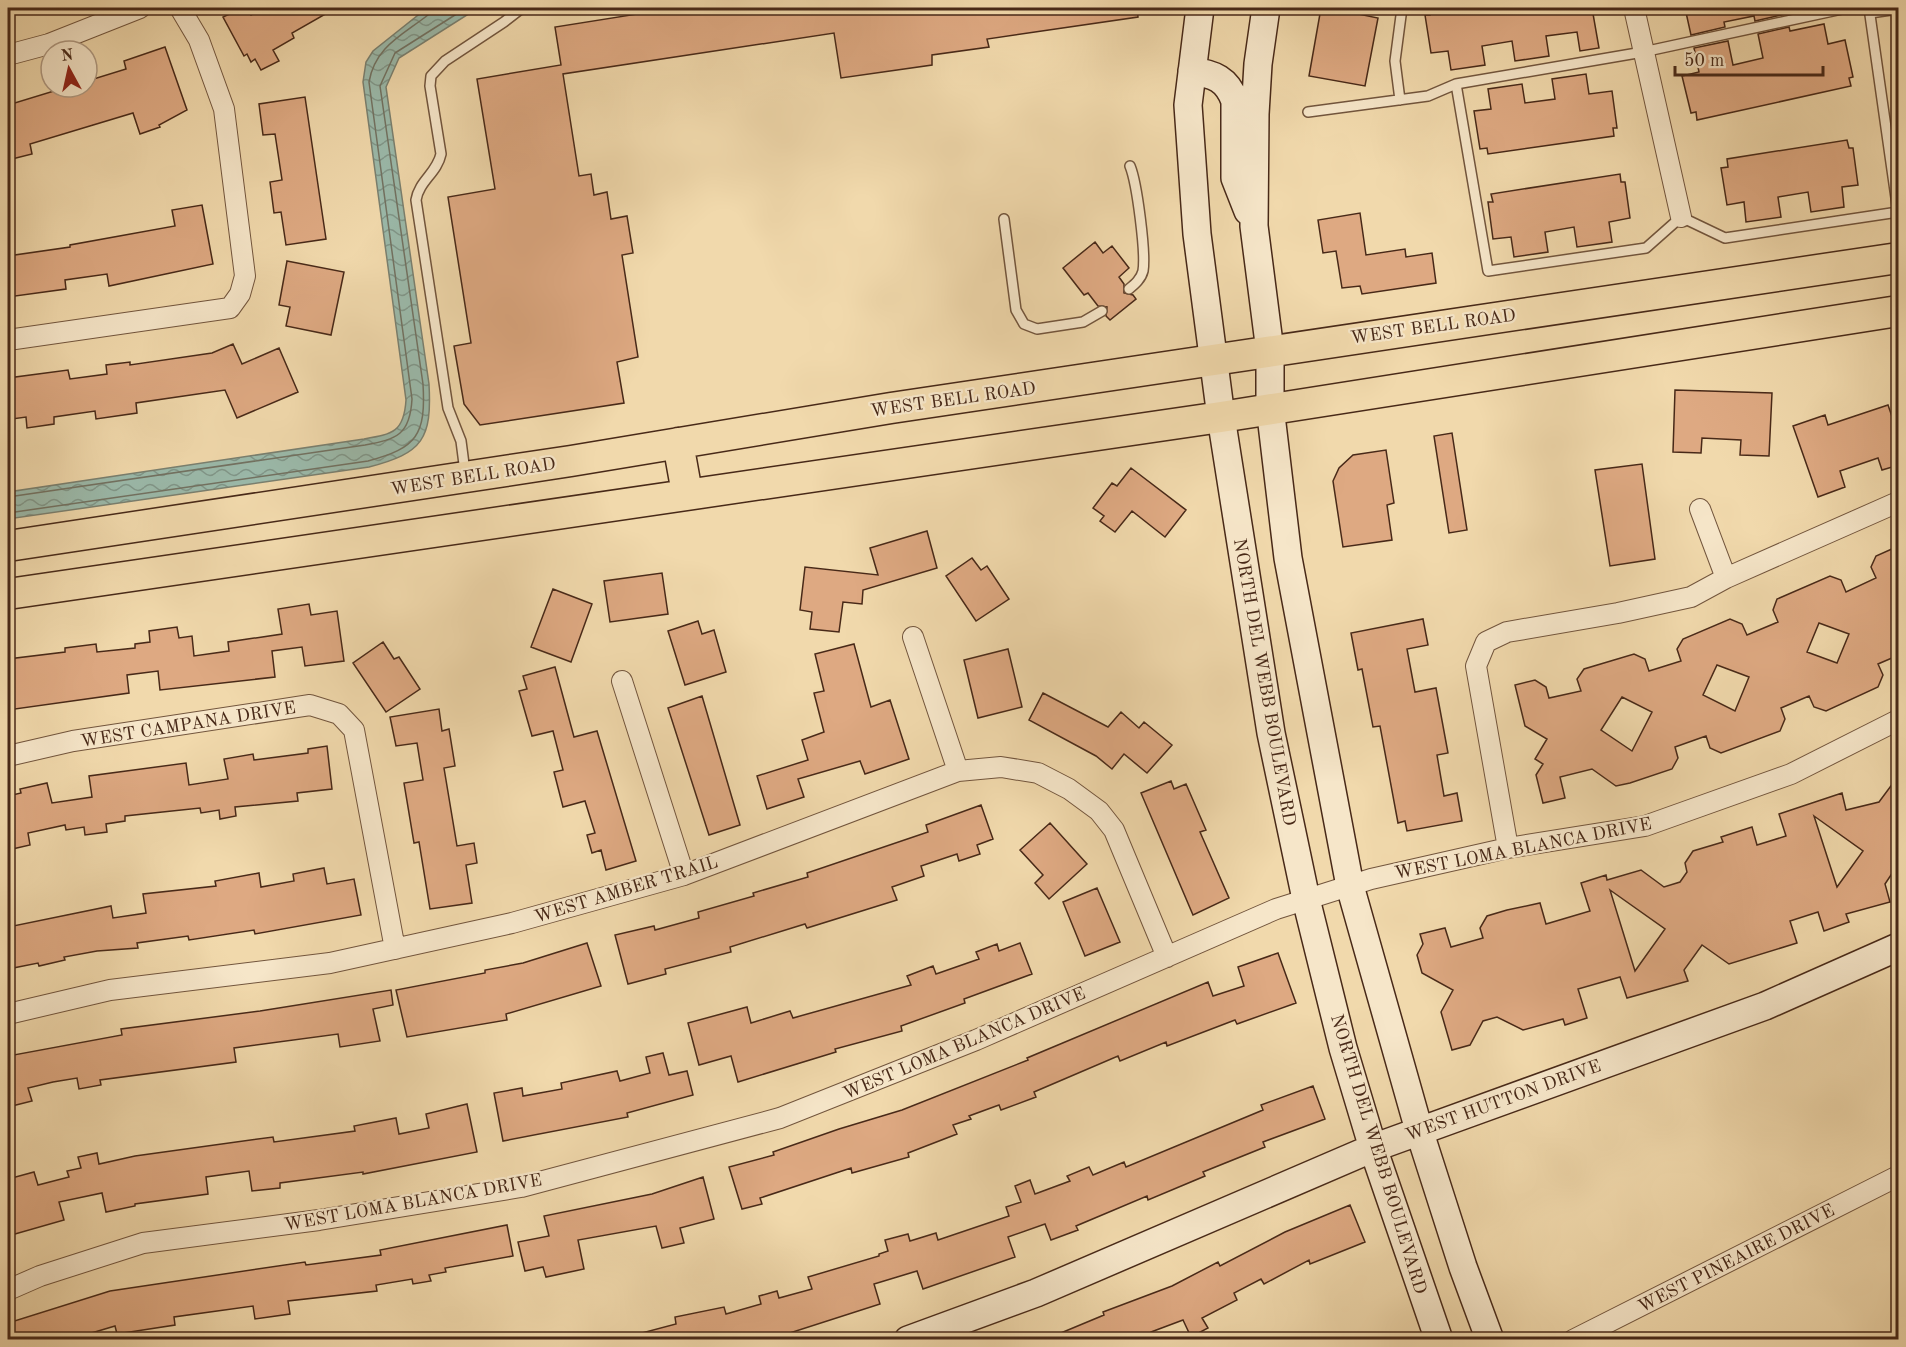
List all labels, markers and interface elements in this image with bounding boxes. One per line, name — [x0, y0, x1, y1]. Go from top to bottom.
north arrow — [39, 39, 99, 99]
scale bar — [1675, 39, 1824, 77]
text: N — [60, 47, 75, 65]
text: 50 m — [1684, 52, 1724, 70]
street label: WEST BELL ROAD — [1349, 306, 1517, 348]
street label: WEST BELL ROAD — [869, 379, 1037, 421]
street label: WEST BELL ROAD — [389, 455, 557, 499]
street label: NORTH DEL WEBB BOULEVARD — [1230, 537, 1298, 827]
street label: WEST CAMPANA DRIVE — [79, 699, 297, 751]
street label: WEST LOMA BLANCA DRIVE — [1393, 815, 1653, 883]
street label: WEST AMBER TRAIL — [532, 853, 720, 926]
street label: WEST LOMA BLANCA DRIVE — [840, 985, 1088, 1103]
street label: NORTH DEL WEBB BOULEVARD — [1327, 1012, 1429, 1296]
street label: WEST HUTTON DRIVE — [1403, 1057, 1603, 1145]
street label: WEST LOMA BLANCA DRIVE — [283, 1171, 544, 1235]
street label: WEST PINEAIRE DRIVE — [1635, 1201, 1838, 1316]

